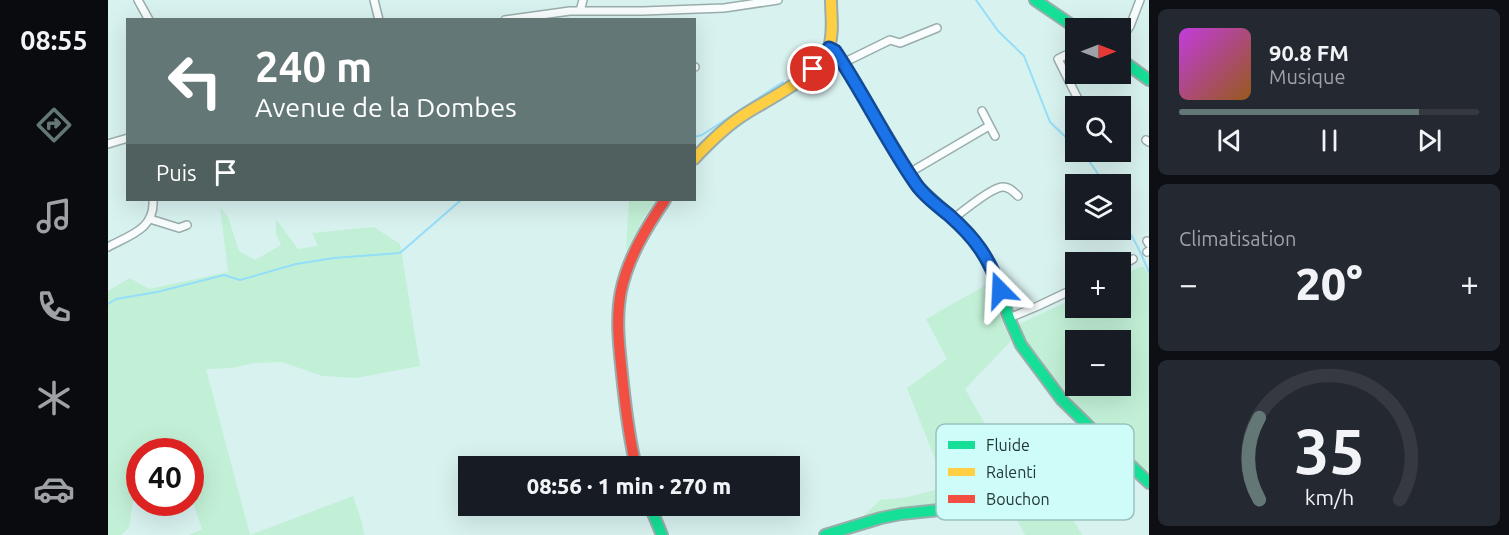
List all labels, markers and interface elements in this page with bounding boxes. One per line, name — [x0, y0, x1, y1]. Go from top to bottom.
north arrow — [1065, 18, 1131, 84]
map controls — [1065, 18, 1131, 396]
text: 08:55 — [20, 25, 88, 55]
text: 90.8 FM — [1269, 40, 1349, 65]
icon: left — [156, 42, 234, 120]
text: 240 m — [255, 43, 372, 90]
pin — [787, 43, 838, 94]
icon: arrive — [796, 52, 829, 85]
text: Musique — [1269, 65, 1346, 88]
text: Avenue de la Dombes — [255, 92, 517, 122]
button: search — [1065, 96, 1131, 162]
icon: directions — [33, 104, 75, 146]
icon: previous — [1213, 124, 1246, 157]
icon: pause — [1313, 124, 1346, 157]
icon: next — [1413, 124, 1446, 157]
icon: arrive — [209, 156, 242, 189]
text: Puis — [156, 160, 197, 185]
button: layers — [1065, 174, 1131, 240]
icon: music — [33, 195, 75, 237]
text: Climatisation — [1179, 227, 1296, 250]
button: + — [1065, 252, 1131, 318]
position arrow — [968, 258, 1032, 322]
text: 20° — [1295, 258, 1363, 309]
text: − — [1179, 265, 1198, 302]
text: + — [1460, 265, 1479, 302]
icon: phone — [33, 286, 75, 328]
button: − — [1065, 330, 1131, 396]
icon: climate — [33, 377, 75, 419]
text: 35 — [1294, 416, 1364, 486]
legend — [936, 424, 1134, 520]
text: Fluide — [986, 436, 1030, 454]
speed limit sign: 40 — [126, 438, 204, 516]
text: Ralenti — [986, 463, 1037, 481]
icon: car — [33, 468, 75, 510]
text: 08:56 · 1 min · 270 m — [527, 473, 731, 498]
text: km/h — [1304, 485, 1354, 509]
text: Bouchon — [986, 490, 1050, 508]

